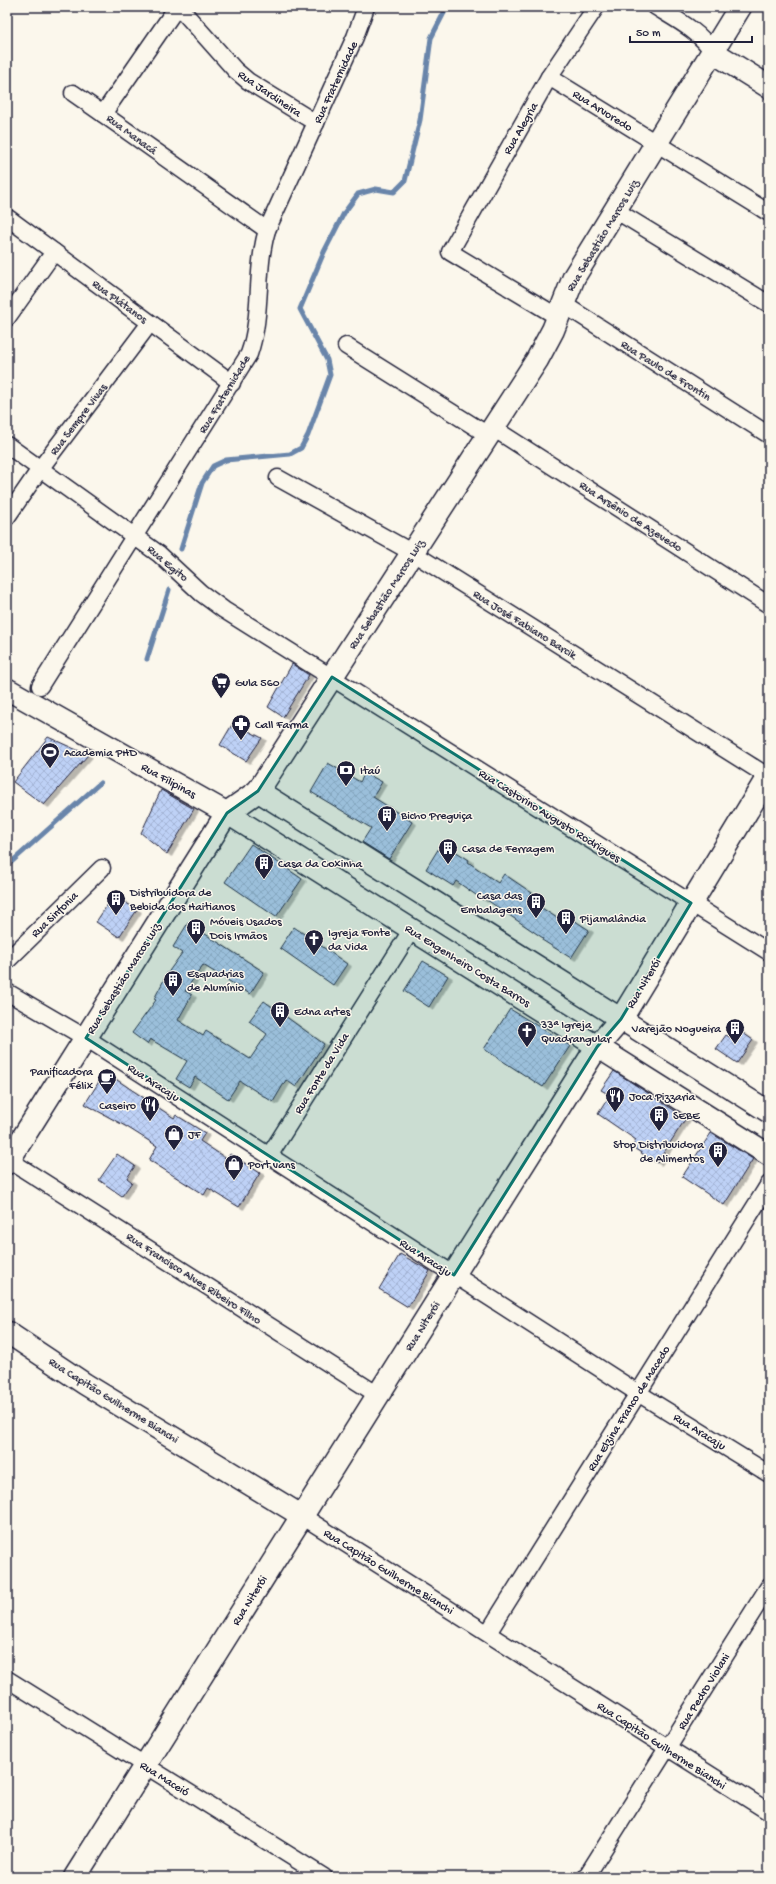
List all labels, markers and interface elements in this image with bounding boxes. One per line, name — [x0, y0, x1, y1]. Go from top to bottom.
scale bar — [630, 18, 752, 44]
text: 50 m — [636, 27, 661, 41]
street label: Rua Fraternidade — [312, 39, 362, 126]
street label: Rua Jardineira — [234, 68, 304, 121]
street label: Rua Arvoredo — [569, 88, 634, 136]
street label: Rua Alegria — [501, 100, 542, 157]
street label: Rua Manacá — [103, 112, 159, 159]
street label: Rua Sebastião Marcos Luiz — [565, 177, 643, 295]
street label: Rua Plátanos — [88, 278, 150, 328]
street label: Rua Paulo de Frontin — [617, 338, 713, 405]
street label: Rua Fraternidade — [197, 353, 255, 437]
street label: Rua Sempre Vivas — [48, 381, 112, 459]
street label: Rua Arsênio de Azevedo — [576, 479, 684, 556]
street label: Rua Sebastião Marcos Luiz — [347, 537, 429, 653]
street label: Rua Egito — [143, 543, 190, 586]
street label: Rua José Fabiano Barcik — [469, 588, 580, 664]
supermarket icon: Gula 560 — [210, 671, 232, 699]
place label: Gula 560 — [235, 677, 280, 691]
pharmacy icon: Call Farma — [230, 713, 252, 741]
place label: Call Farma — [255, 719, 309, 733]
sports icon: Academia PHD — [39, 741, 61, 769]
place label: Academia PHD — [64, 747, 137, 761]
bank icon: Itaú — [335, 759, 357, 787]
street label: Rua Filipinas — [138, 761, 198, 803]
place label: Itaú — [360, 765, 380, 779]
street label: Rua Castorino Augusto Rodrigues — [475, 767, 623, 867]
building icon: Bicho Preguiça — [376, 804, 398, 832]
place label: Bicho Preguiça — [400, 810, 473, 824]
building icon: Casa de Ferragem — [437, 837, 459, 865]
place label: Casa de Ferragem — [462, 843, 555, 857]
building icon: Casa da Coxinha — [253, 852, 275, 880]
place label: Casa da Coxinha — [278, 858, 362, 872]
place label: Distribuidora de Bebida dos Haitianos — [129, 887, 236, 915]
building icon: Distribuidora de Bebida dos Haitianos — [105, 888, 127, 916]
street label: Rua Sinfonia — [29, 889, 82, 941]
place label: Casa das Embalagens — [461, 890, 523, 918]
building icon: Casa das Embalagens — [525, 891, 547, 919]
building icon: Pijamalândia — [555, 907, 577, 935]
place label: Pijamalândia — [579, 913, 646, 927]
place label: Móveis Usados Dois Irmãos — [209, 916, 282, 944]
building icon: Móveis Usados Dois Irmãos — [185, 917, 207, 945]
street label: Rua Sebastião Marcos Luiz — [85, 920, 165, 1037]
street label: Rua Engenheiro Costa Barros — [402, 922, 533, 1011]
place label: Igreja Fonte da Vida — [328, 927, 391, 955]
church icon: Igreja Fonte da Vida — [303, 928, 325, 956]
street label: Rua Niterói — [624, 956, 665, 1012]
place label: Esquadrias de Alumínio — [187, 968, 244, 996]
building icon: Esquadrias de Alumínio — [162, 969, 184, 997]
building icon: Edna artes — [269, 1000, 291, 1028]
place label: Edna artes — [294, 1006, 351, 1020]
building icon: Varejão Nogueira — [724, 1017, 746, 1045]
place label: 33ª Igreja Quadrangular — [540, 1019, 613, 1047]
church icon: 33ª Igreja Quadrangular — [516, 1020, 538, 1048]
place label: Varejão Nogueira — [631, 1023, 721, 1037]
street label: Rua Fonte da Vida — [292, 1031, 353, 1117]
street label: Rua Aracaju — [124, 1062, 182, 1106]
place label: Panificadora Félix — [29, 1066, 94, 1094]
cafe icon: Panificadora Félix — [96, 1067, 118, 1095]
restaurant icon: Joca Pizzaria — [604, 1085, 626, 1113]
place label: Joca Pizzaria — [629, 1091, 695, 1105]
restaurant icon: Caseiro — [139, 1094, 161, 1122]
place label: Caseiro — [99, 1100, 136, 1114]
building icon: SEBE — [648, 1104, 670, 1132]
place label: SEBE — [673, 1110, 700, 1124]
shop icon: JF — [163, 1123, 185, 1151]
place label: JF — [188, 1129, 201, 1143]
place label: Stop Distribuidora de Alimentos — [613, 1139, 705, 1167]
building icon: Stop Distribuidora de Alimentos — [707, 1140, 729, 1168]
shop icon: Port vans — [223, 1153, 245, 1181]
place label: Port vans — [247, 1159, 295, 1173]
street label: Rua Francisco Alves Ribeiro Filho — [123, 1231, 263, 1329]
street label: Rua Aracaju — [396, 1237, 454, 1281]
street label: Rua Niterói — [403, 1299, 445, 1355]
street label: Rua Elzina Franco de Macedo — [585, 1344, 674, 1474]
street label: Rua Capitão Guilherme Bianchi — [45, 1356, 181, 1448]
street label: Rua Aracaju — [670, 1411, 728, 1455]
street label: Rua Capitão Guilherme Bianchi — [320, 1527, 456, 1619]
street label: Rua Niterói — [230, 1573, 272, 1629]
street label: Rua Pedro Violani — [676, 1651, 734, 1733]
street label: Rua Capitão Guilherme Bianchi — [594, 1700, 728, 1794]
street label: Rua Maceió — [137, 1759, 191, 1800]

